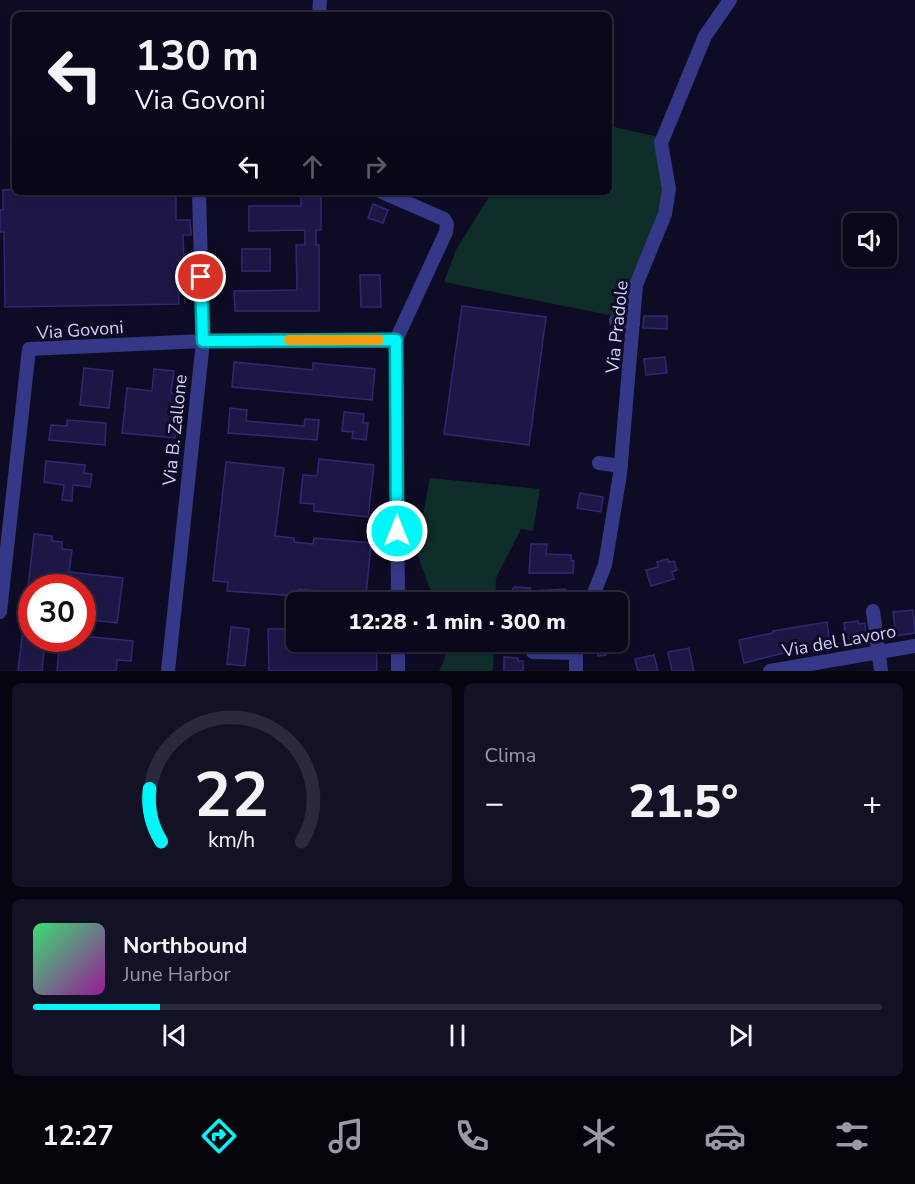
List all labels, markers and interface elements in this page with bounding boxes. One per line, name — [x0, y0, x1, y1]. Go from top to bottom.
text: 130 m — [135, 28, 259, 85]
icon: left — [36, 36, 114, 114]
text: Via Govoni — [135, 82, 266, 119]
icon: left — [233, 150, 266, 183]
icon: ahead — [296, 150, 329, 183]
icon: right — [359, 150, 392, 183]
map controls — [843, 213, 897, 267]
button: sound — [843, 213, 897, 267]
pin — [175, 251, 226, 302]
icon: arrive — [184, 260, 217, 293]
street label: Via Pradole — [600, 279, 634, 376]
street label: Via Govoni — [35, 315, 124, 345]
street label: Via B. Zallone — [157, 373, 193, 488]
position arrow — [365, 499, 429, 563]
speed limit sign: 30 — [18, 574, 96, 652]
text: 12:28 · 1 min · 300 m — [348, 607, 566, 637]
street label: Via del Lavoro — [779, 619, 898, 663]
text: Clima — [485, 742, 536, 769]
text: 22 — [194, 753, 269, 838]
text: 21.5° — [628, 772, 738, 833]
text: − — [485, 781, 504, 826]
text: + — [862, 781, 882, 826]
text: km/h — [208, 825, 255, 855]
text: Northbound — [123, 931, 247, 961]
text: June Harbor — [123, 961, 231, 988]
icon: previous — [158, 1019, 191, 1052]
icon: pause — [441, 1019, 474, 1052]
icon: next — [724, 1019, 757, 1052]
icon: directions — [198, 1115, 240, 1157]
icon: music — [325, 1115, 367, 1157]
icon: phone — [451, 1115, 493, 1157]
icon: climate — [578, 1115, 620, 1157]
icon: car — [704, 1115, 746, 1157]
icon: filters — [831, 1115, 873, 1157]
text: 12:27 — [42, 1118, 114, 1155]

